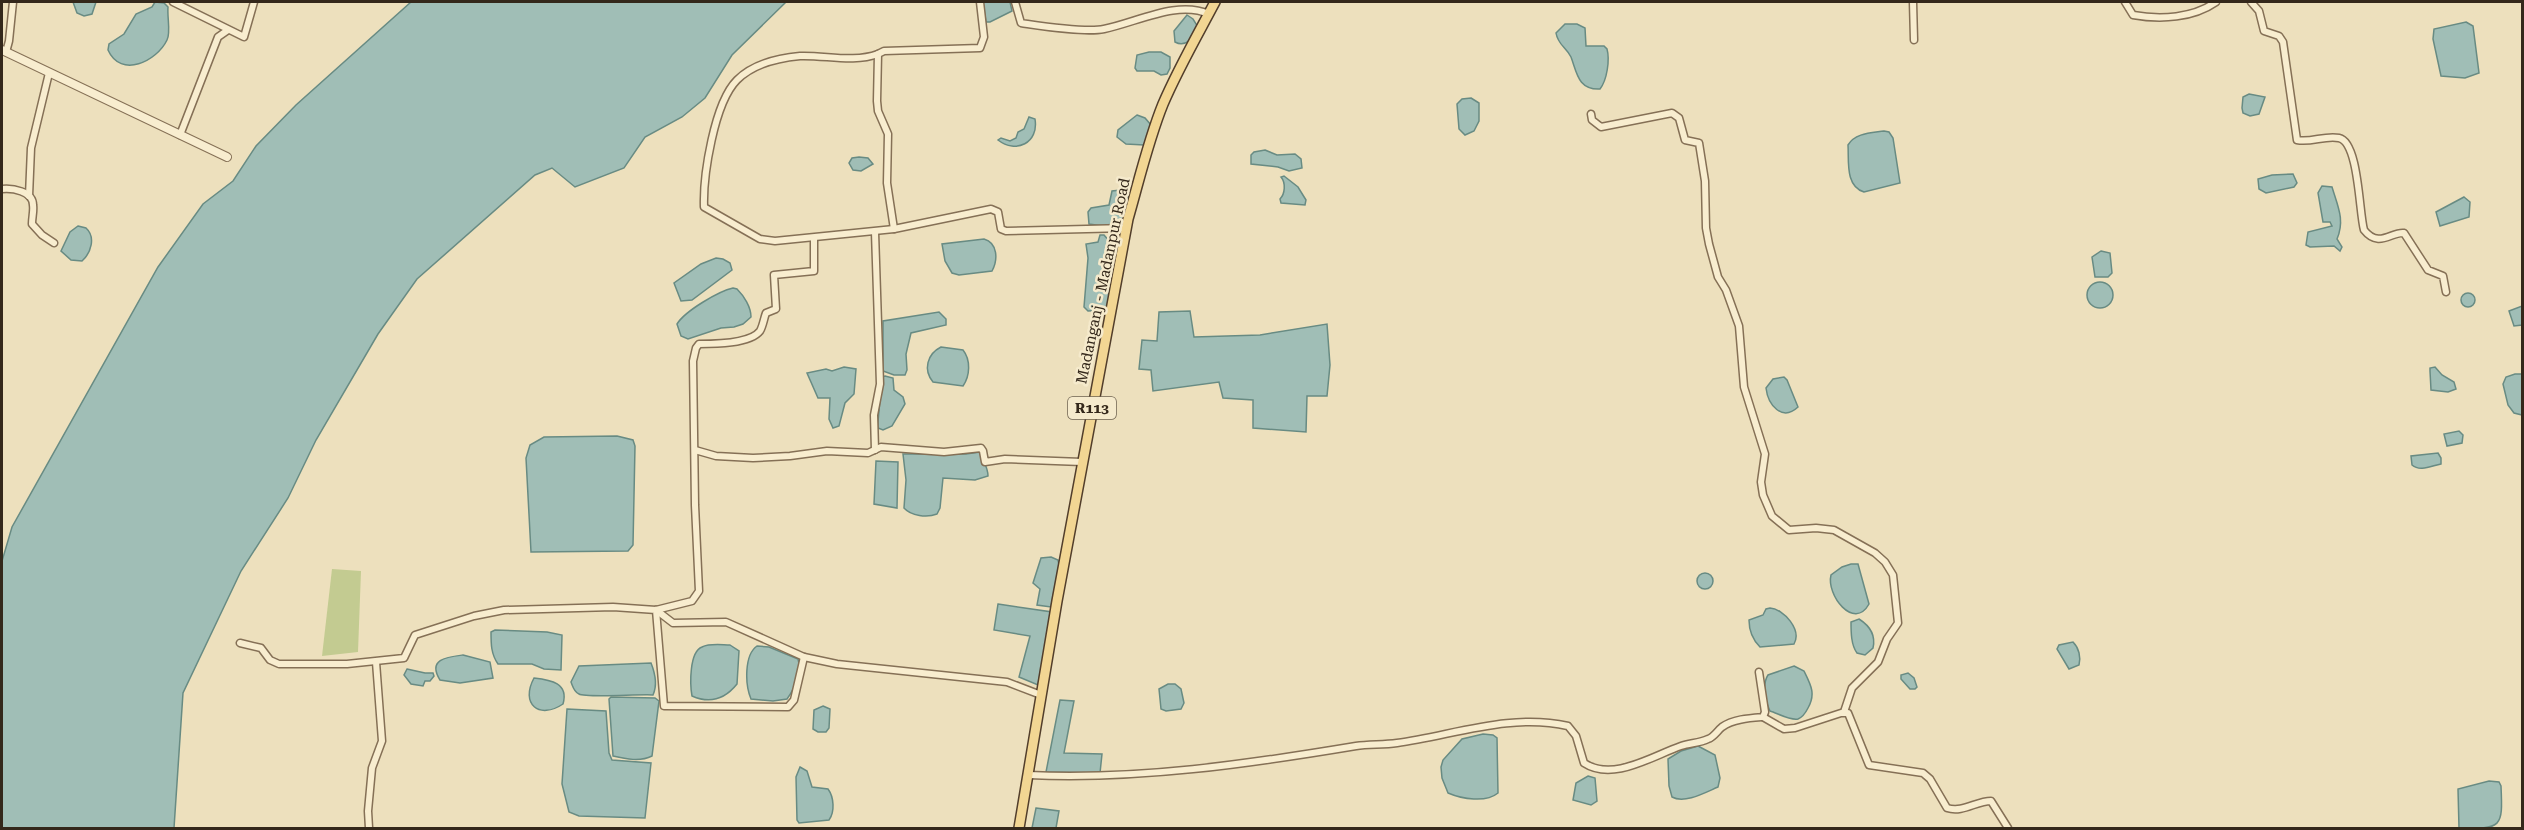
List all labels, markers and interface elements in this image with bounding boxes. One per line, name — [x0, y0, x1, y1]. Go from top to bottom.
street label: Madanganj - Madanpur Road — [1072, 176, 1134, 386]
road number: R113 — [1068, 397, 1116, 419]

